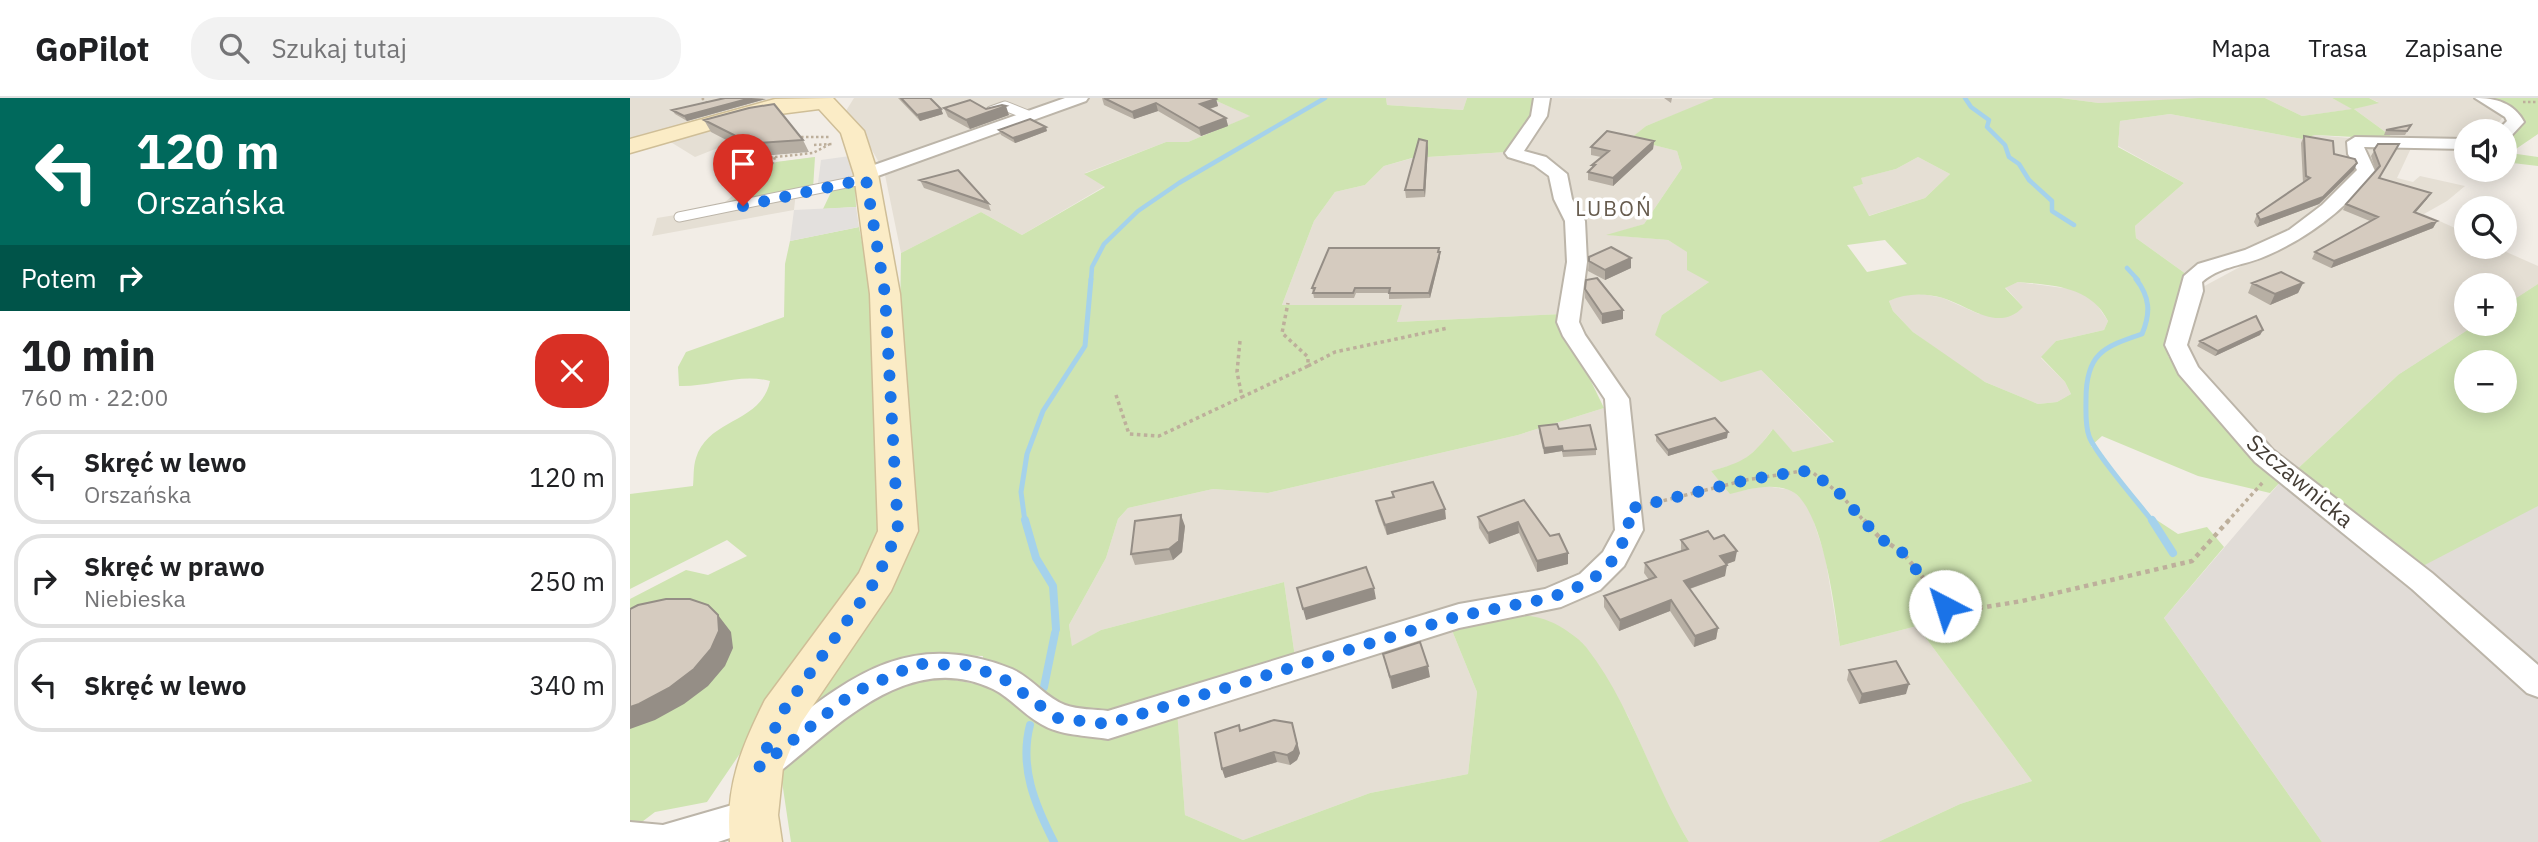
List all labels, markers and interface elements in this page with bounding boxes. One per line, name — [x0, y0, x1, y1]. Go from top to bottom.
search box — [191, 17, 681, 80]
text: GoPilot — [35, 27, 149, 70]
icon: search — [215, 29, 253, 67]
text: Szukaj tutaj — [271, 31, 407, 65]
text: Mapa — [2211, 32, 2270, 64]
text: Trasa — [2308, 32, 2367, 64]
text: Zapisane — [2405, 32, 2503, 64]
text: 120 m — [136, 119, 280, 182]
map controls — [2454, 119, 2517, 413]
button: sound — [2454, 119, 2517, 182]
icon: left — [21, 126, 112, 217]
pin — [713, 134, 773, 206]
icon: arrive — [724, 145, 762, 183]
text: Orszańska — [136, 181, 285, 223]
district label: LUBOŃ — [1575, 194, 1653, 222]
button: search — [2454, 196, 2517, 259]
icon: right — [111, 259, 149, 297]
text: Potem — [21, 261, 97, 295]
button: + — [2454, 273, 2517, 336]
text: 10 min — [21, 328, 156, 383]
button: close — [535, 334, 609, 408]
button: − — [2454, 350, 2517, 413]
text: 760 m · 22:00 — [21, 382, 168, 412]
street label: Szczawnicka — [2241, 427, 2360, 534]
text: Skręć w lewo — [84, 445, 246, 479]
icon: left — [25, 458, 63, 496]
text: 120 m — [529, 460, 605, 494]
text: Orszańska — [84, 479, 191, 509]
text: Skręć w prawo — [84, 549, 265, 583]
icon: right — [25, 562, 63, 600]
text: 250 m — [529, 564, 605, 598]
position arrow — [1908, 569, 1982, 643]
text: Niebieska — [84, 583, 186, 613]
icon: left — [25, 666, 63, 704]
text: Skręć w lewo — [84, 668, 246, 702]
text: 340 m — [529, 668, 605, 702]

